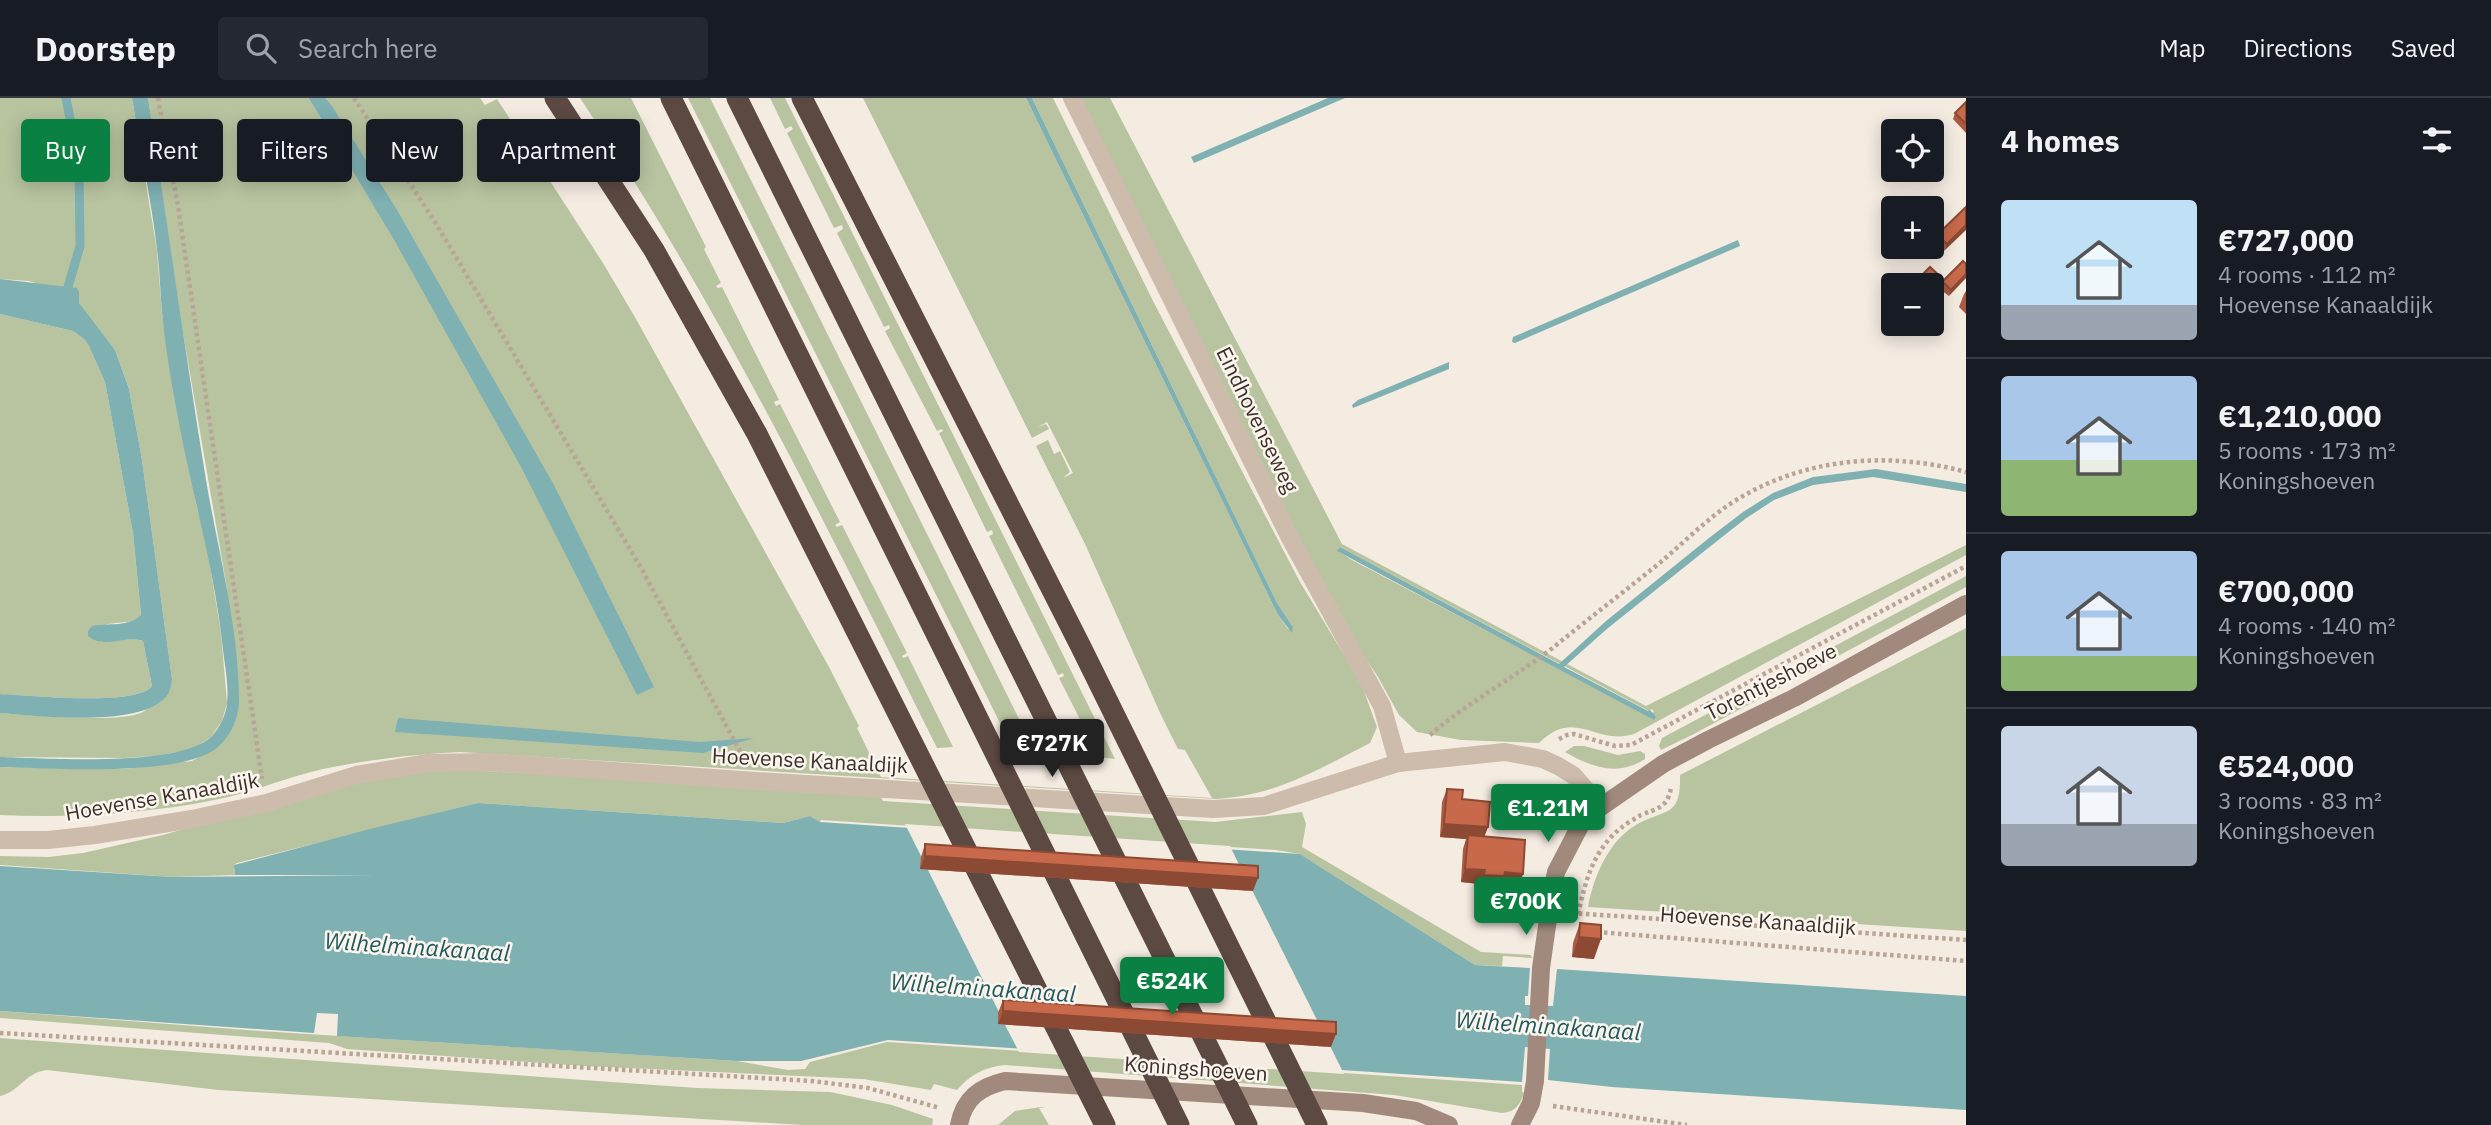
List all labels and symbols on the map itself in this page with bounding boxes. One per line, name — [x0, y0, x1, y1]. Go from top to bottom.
street label: Eindhovenseweg — [1210, 342, 1305, 497]
street label: Torentjeshoeve — [1700, 636, 1841, 726]
pin: €727K — [1003, 720, 1101, 779]
street label: Hoevense Kanaaldijk — [711, 741, 909, 779]
street label: Hoevense Kanaaldijk — [63, 765, 261, 827]
pin: €1.21M — [1491, 784, 1605, 844]
pin: €700K — [1477, 878, 1575, 937]
street label: Hoevense Kanaaldijk — [1659, 899, 1857, 941]
water label: Wilhelminakanaal — [323, 925, 512, 968]
pin: €524K — [1123, 958, 1221, 1017]
water label: Wilhelminakanaal — [889, 966, 1078, 1009]
water label: Wilhelminakanaal — [1454, 1004, 1643, 1047]
street label: Koningshoeven — [1123, 1049, 1269, 1087]

